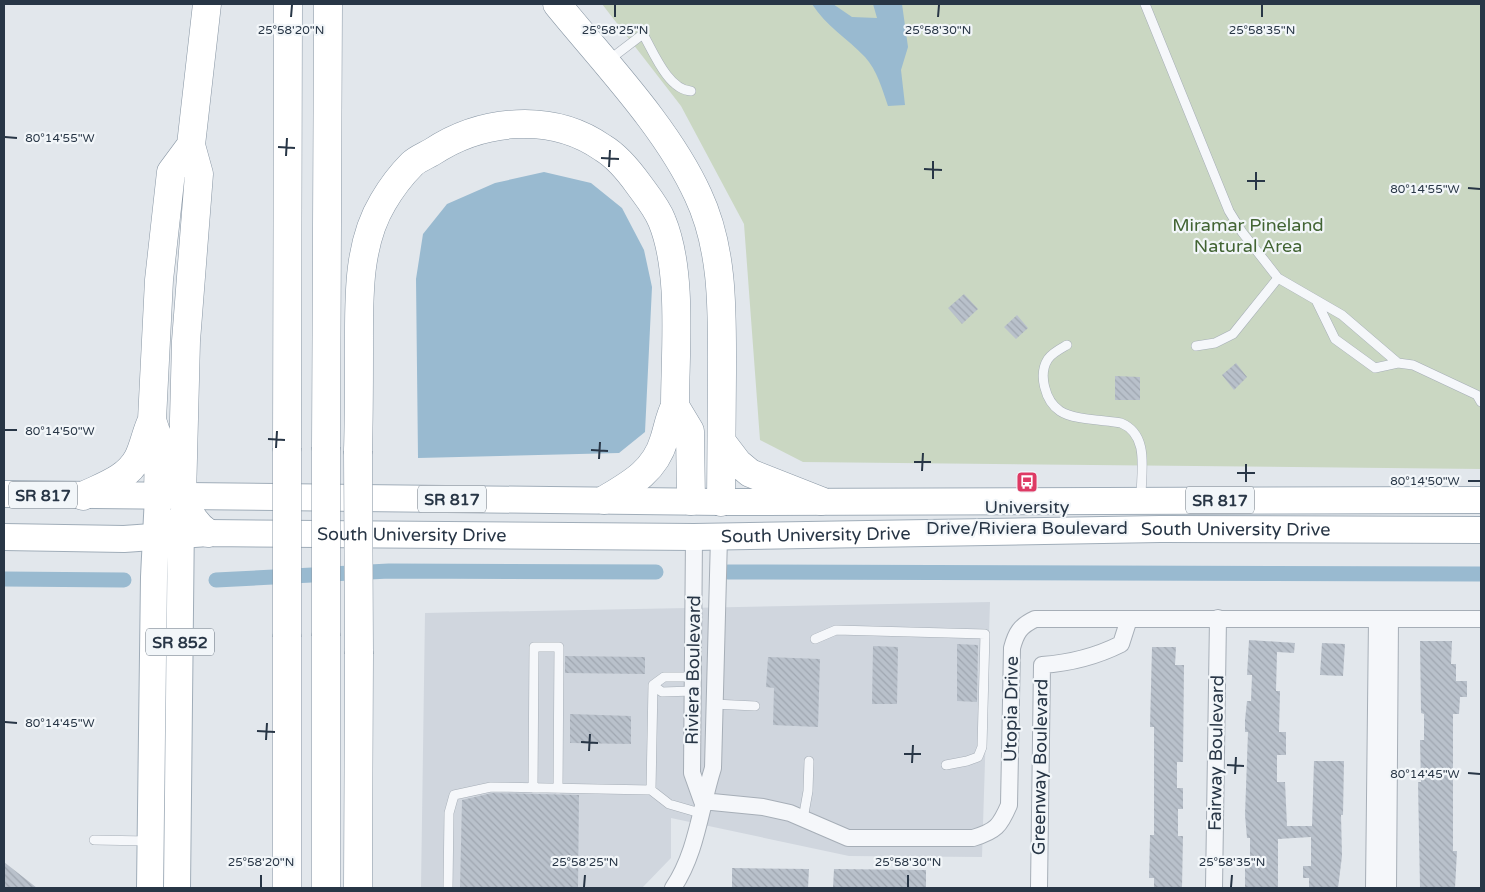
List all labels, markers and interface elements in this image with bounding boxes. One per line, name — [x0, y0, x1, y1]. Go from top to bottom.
text: 25°58'20"N — [258, 23, 324, 37]
text: 25°58'25"N — [582, 23, 648, 37]
text: 25°58'30"N — [905, 23, 971, 37]
text: 25°58'35"N — [1229, 23, 1295, 37]
text: 80°14'55"W — [25, 131, 95, 145]
text: 80°14'55"W — [1390, 182, 1460, 196]
park label: Miramar Pineland Natural Area — [1172, 214, 1324, 257]
text: 80°14'50"W — [25, 424, 95, 438]
bus stop icon: University Drive/Riviera Boulevard — [1015, 470, 1039, 494]
text: 80°14'50"W — [1390, 474, 1460, 488]
road number: SR 817 — [9, 482, 77, 508]
road number: SR 817 — [418, 486, 486, 512]
road number: SR 817 — [1186, 486, 1254, 514]
place label: University Drive/Riviera Boulevard — [926, 496, 1128, 539]
street label: South University Drive — [1141, 518, 1330, 541]
street label: South University Drive — [721, 522, 911, 548]
street label: South University Drive — [317, 523, 507, 546]
street label: Riviera Boulevard — [681, 595, 705, 745]
road number: SR 852 — [146, 628, 214, 656]
street label: Utopia Drive — [999, 656, 1023, 762]
street label: Fairway Boulevard — [1204, 675, 1228, 831]
street label: Greenway Boulevard — [1027, 679, 1053, 855]
text: 80°14'45"W — [25, 716, 95, 730]
text: 80°14'45"W — [1390, 767, 1460, 781]
text: 25°58'20"N — [228, 855, 294, 869]
text: 25°58'25"N — [552, 855, 618, 869]
text: 25°58'30"N — [875, 855, 941, 869]
text: 25°58'35"N — [1199, 855, 1265, 869]

